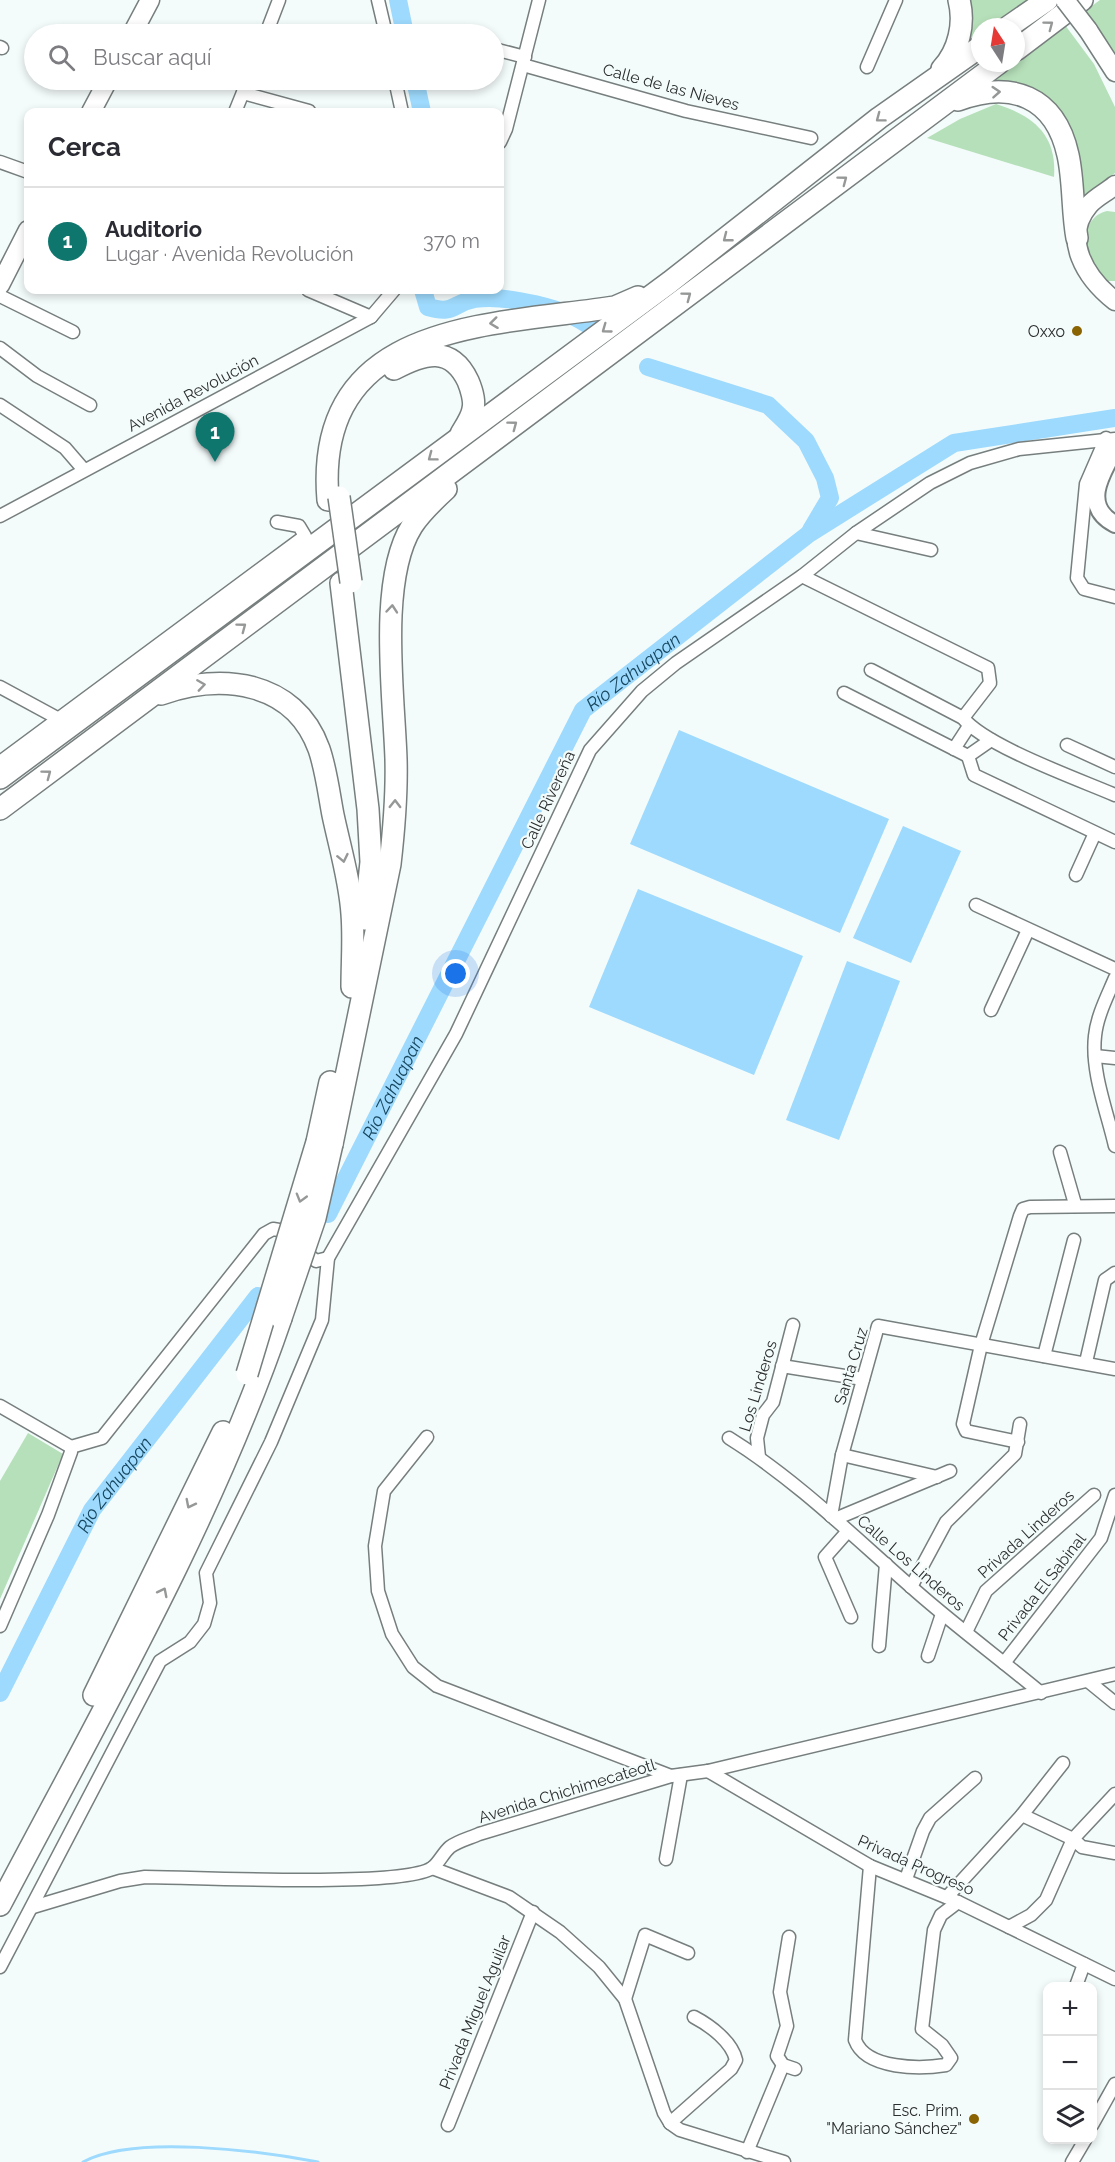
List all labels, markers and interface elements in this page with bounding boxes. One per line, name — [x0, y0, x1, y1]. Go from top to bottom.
north arrow — [971, 18, 1025, 72]
one-way arrow — [1042, 21, 1053, 32]
search box — [24, 24, 504, 90]
icon: search — [45, 41, 78, 74]
text: Buscar aquí — [93, 44, 212, 70]
street label: Calle de las Nieves — [601, 60, 742, 114]
one-way arrow — [992, 86, 1001, 99]
one-way arrow — [876, 110, 887, 121]
text: Cerca — [48, 132, 121, 162]
one-way arrow — [836, 176, 847, 187]
text: Auditorio — [105, 216, 202, 242]
text: 1 — [63, 229, 72, 253]
text: 370 m — [423, 229, 480, 253]
one-way arrow — [723, 230, 734, 241]
text: Lugar · Avenida Revolución — [105, 242, 354, 266]
one-way arrow — [680, 293, 691, 304]
one-way arrow — [490, 317, 499, 329]
one-way arrow — [602, 322, 613, 333]
place label: Oxxo — [1028, 322, 1065, 341]
marker: Oxxo — [1070, 324, 1084, 338]
street label: Avenida Revolución — [124, 350, 262, 436]
pin: 1 — [196, 412, 234, 462]
one-way arrow — [507, 422, 518, 433]
one-way arrow — [427, 450, 438, 461]
one-way arrow — [385, 605, 398, 614]
one-way arrow — [236, 623, 247, 634]
water label: Río Zahuapan — [582, 628, 684, 714]
one-way arrow — [196, 679, 206, 691]
street label: Calle Rivereña — [517, 748, 579, 852]
one-way arrow — [40, 771, 51, 782]
one-way arrow — [389, 800, 401, 809]
one-way arrow — [335, 853, 348, 863]
your location — [441, 959, 470, 988]
water label: Río Zahuapan — [357, 1032, 427, 1143]
one-way arrow — [296, 1192, 308, 1203]
street label: Santa Cruz — [830, 1325, 872, 1407]
street label: Los Linderos — [735, 1338, 781, 1434]
water label: Río Zahuapan — [72, 1432, 155, 1536]
street label: Privada Linderos — [974, 1486, 1078, 1582]
one-way arrow — [185, 1498, 197, 1509]
street label: Calle Los Linderos — [853, 1511, 969, 1615]
street label: Privada El Sabinal — [994, 1529, 1090, 1644]
one-way arrow — [155, 1587, 167, 1598]
street label: Avenida Chichimecateotl — [476, 1755, 658, 1827]
street label: Privada Progreso — [855, 1831, 977, 1899]
street label: Privada Miguel Aguilar — [435, 1932, 515, 2092]
map controls — [1043, 1982, 1097, 2144]
button: + — [1043, 1982, 1097, 2036]
button: − — [1043, 2036, 1097, 2090]
button: layers — [1043, 2090, 1097, 2144]
place label: Esc. Prim. "Mariano Sánchez" — [826, 2101, 962, 2138]
marker: Esc. Prim. "Mariano Sánchez" — [967, 2112, 981, 2126]

